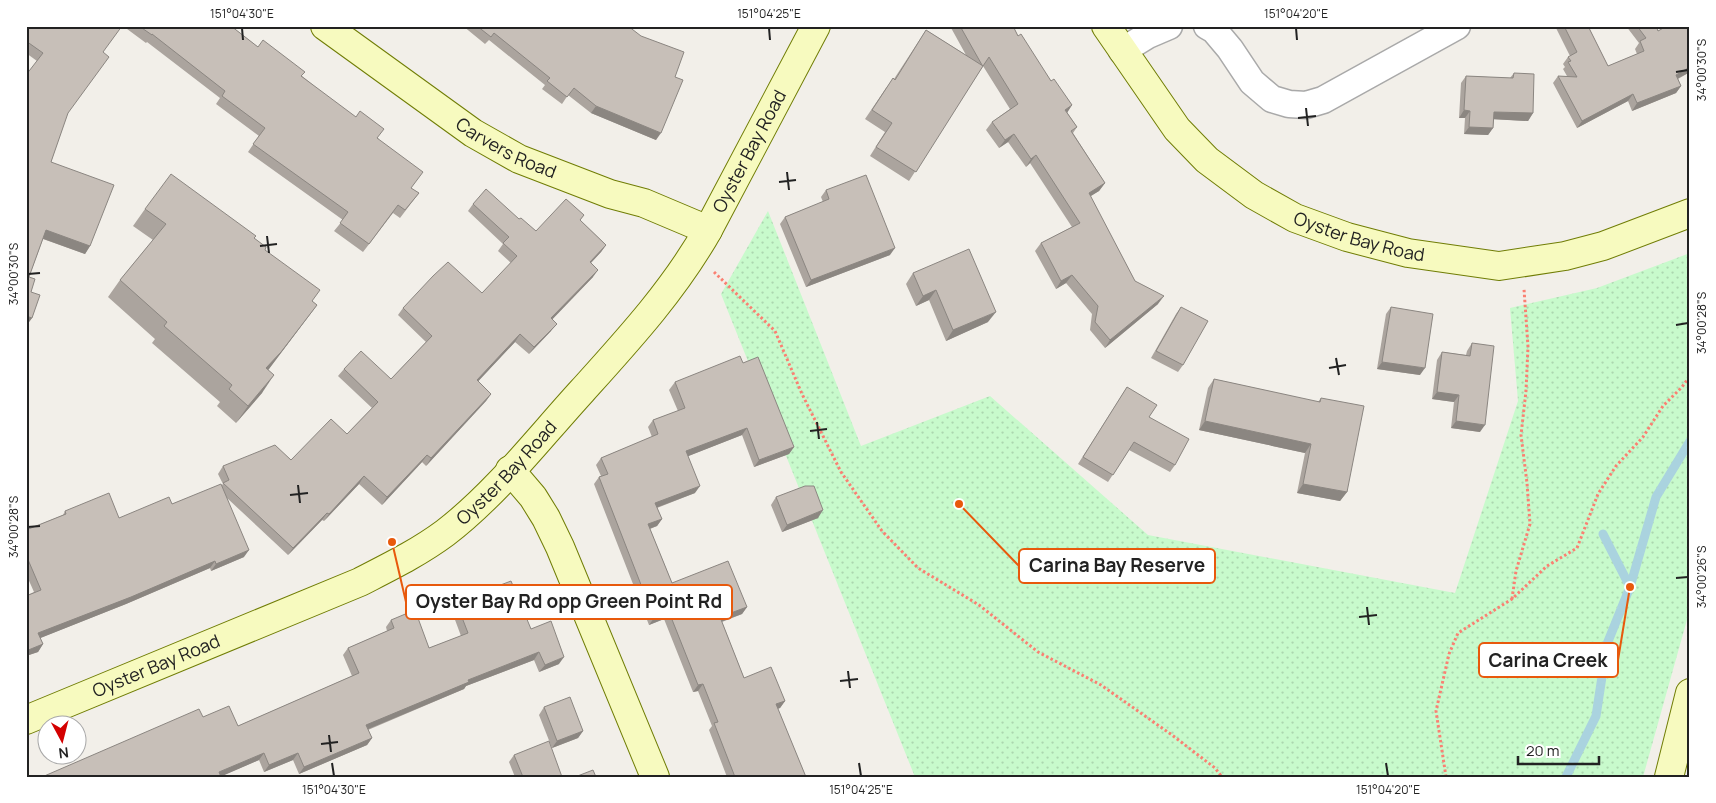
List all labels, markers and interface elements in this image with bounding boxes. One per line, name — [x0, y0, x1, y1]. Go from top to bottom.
text: 151°04'30"E — [210, 5, 274, 22]
text: 151°04'25"E — [737, 5, 801, 22]
text: 151°04'20"E — [1264, 5, 1328, 22]
text: 34°00'30"S — [1693, 39, 1710, 101]
street label: Oyster Bay Road — [706, 85, 791, 217]
street label: Carvers Road — [451, 111, 560, 183]
street label: Oyster Bay Road — [1291, 206, 1426, 266]
text: 34°00'30"S — [5, 243, 22, 305]
text: 34°00'28"S — [1693, 292, 1710, 354]
street label: Oyster Bay Road — [451, 415, 562, 530]
text: 34°00'28"S — [5, 496, 22, 558]
text: 34°00'26"S — [1693, 546, 1710, 608]
callout: Carina Bay Reserve — [1019, 549, 1215, 583]
text: Carina Bay Reserve — [1029, 552, 1205, 578]
callout: Oyster Bay Rd opp Green Point Rd — [406, 585, 732, 619]
text: Oyster Bay Rd opp Green Point Rd — [416, 588, 722, 614]
street label: Oyster Bay Road — [89, 628, 223, 702]
callout: Carina Creek — [1479, 643, 1618, 677]
text: Carina Creek — [1488, 647, 1608, 673]
north arrow — [38, 716, 88, 766]
scale bar — [1518, 733, 1600, 765]
text: 20 m — [1526, 740, 1559, 761]
text: N — [57, 743, 70, 763]
text: 151°04'30"E — [302, 781, 366, 798]
text: 151°04'25"E — [829, 781, 893, 798]
text: 151°04'20"E — [1356, 781, 1420, 798]

